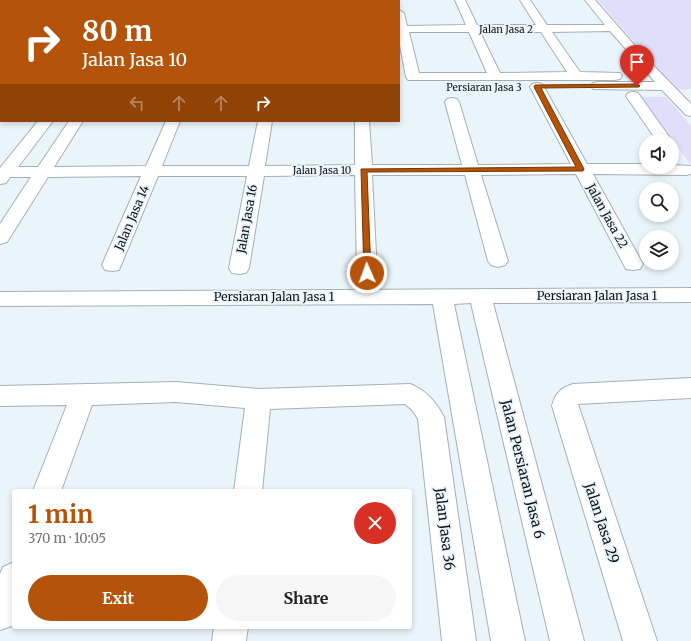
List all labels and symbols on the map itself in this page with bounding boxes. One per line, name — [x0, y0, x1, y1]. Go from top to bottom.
street label: Jalan Jasa 2 — [478, 23, 533, 36]
pin — [620, 45, 654, 86]
street label: Persiaran Jasa 3 — [446, 81, 522, 94]
street label: Jalan Jasa 10 — [292, 164, 351, 177]
street label: Jalan Jasa 22 — [583, 180, 631, 251]
street label: Jalan Jasa 14 — [111, 182, 152, 254]
street label: Jalan Jasa 16 — [233, 183, 260, 256]
position arrow — [346, 252, 388, 294]
street label: Persiaran Jalan Jasa 1 — [537, 288, 658, 303]
street label: Persiaran Jalan Jasa 1 — [214, 289, 335, 304]
street label: Jalan Persiaran Jasa 6 — [497, 397, 549, 540]
street label: Jalan Jasa 29 — [580, 480, 623, 566]
street label: Jalan Jasa 36 — [431, 486, 459, 571]

